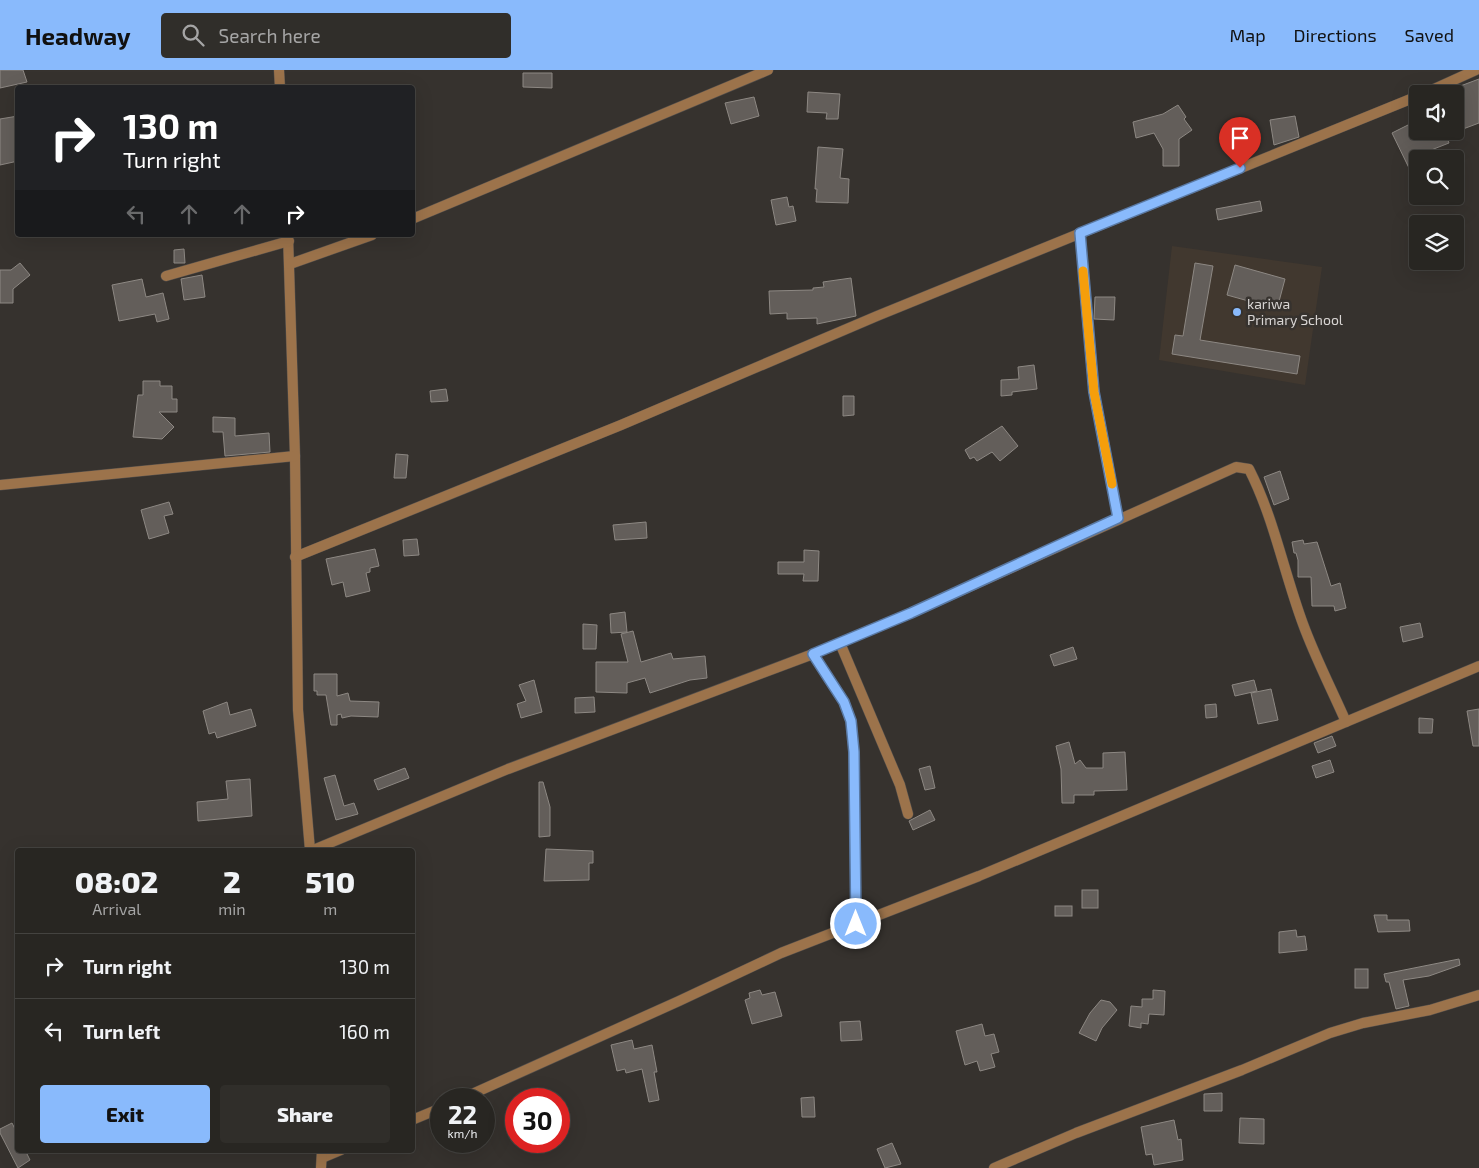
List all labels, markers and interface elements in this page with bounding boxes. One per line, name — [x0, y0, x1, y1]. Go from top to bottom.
search box — [161, 13, 511, 58]
text: Headway — [25, 21, 131, 50]
icon: search — [179, 21, 207, 49]
text: Search here — [219, 24, 321, 47]
text: Map — [1229, 24, 1266, 46]
text: Directions — [1294, 24, 1377, 46]
text: Saved — [1405, 24, 1454, 46]
map controls — [1409, 85, 1464, 270]
button: sound — [1409, 85, 1464, 140]
text: 130 m — [123, 104, 218, 146]
icon: right — [40, 105, 105, 170]
pin — [1219, 117, 1261, 168]
icon: arrive — [1226, 124, 1254, 152]
text: Turn right — [123, 146, 221, 172]
button: search — [1409, 150, 1464, 205]
icon: left — [122, 200, 150, 228]
icon: ahead — [175, 200, 203, 228]
icon: ahead — [228, 200, 256, 228]
icon: right — [281, 200, 309, 228]
button: layers — [1409, 215, 1464, 270]
place label: kariwa Primary School — [1247, 295, 1344, 328]
marker: kariwa Primary School — [1231, 306, 1243, 318]
text: 08:02 — [75, 863, 158, 899]
text: 2 — [223, 863, 241, 899]
text: 510 — [305, 863, 355, 899]
position arrow — [829, 897, 881, 949]
text: Arrival — [92, 899, 141, 918]
text: min — [218, 899, 246, 918]
text: m — [323, 899, 337, 918]
icon: right — [40, 952, 68, 980]
text: Turn right — [83, 955, 171, 978]
text: 130 m — [340, 955, 390, 978]
icon: left — [40, 1017, 68, 1045]
text: Turn left — [83, 1020, 160, 1043]
text: 160 m — [339, 1020, 390, 1043]
button: Exit — [40, 1085, 210, 1143]
button: Share — [220, 1085, 390, 1143]
speed limit sign: 30 — [505, 1088, 570, 1153]
text: 22 — [448, 1099, 477, 1129]
text: km/h — [448, 1126, 477, 1140]

